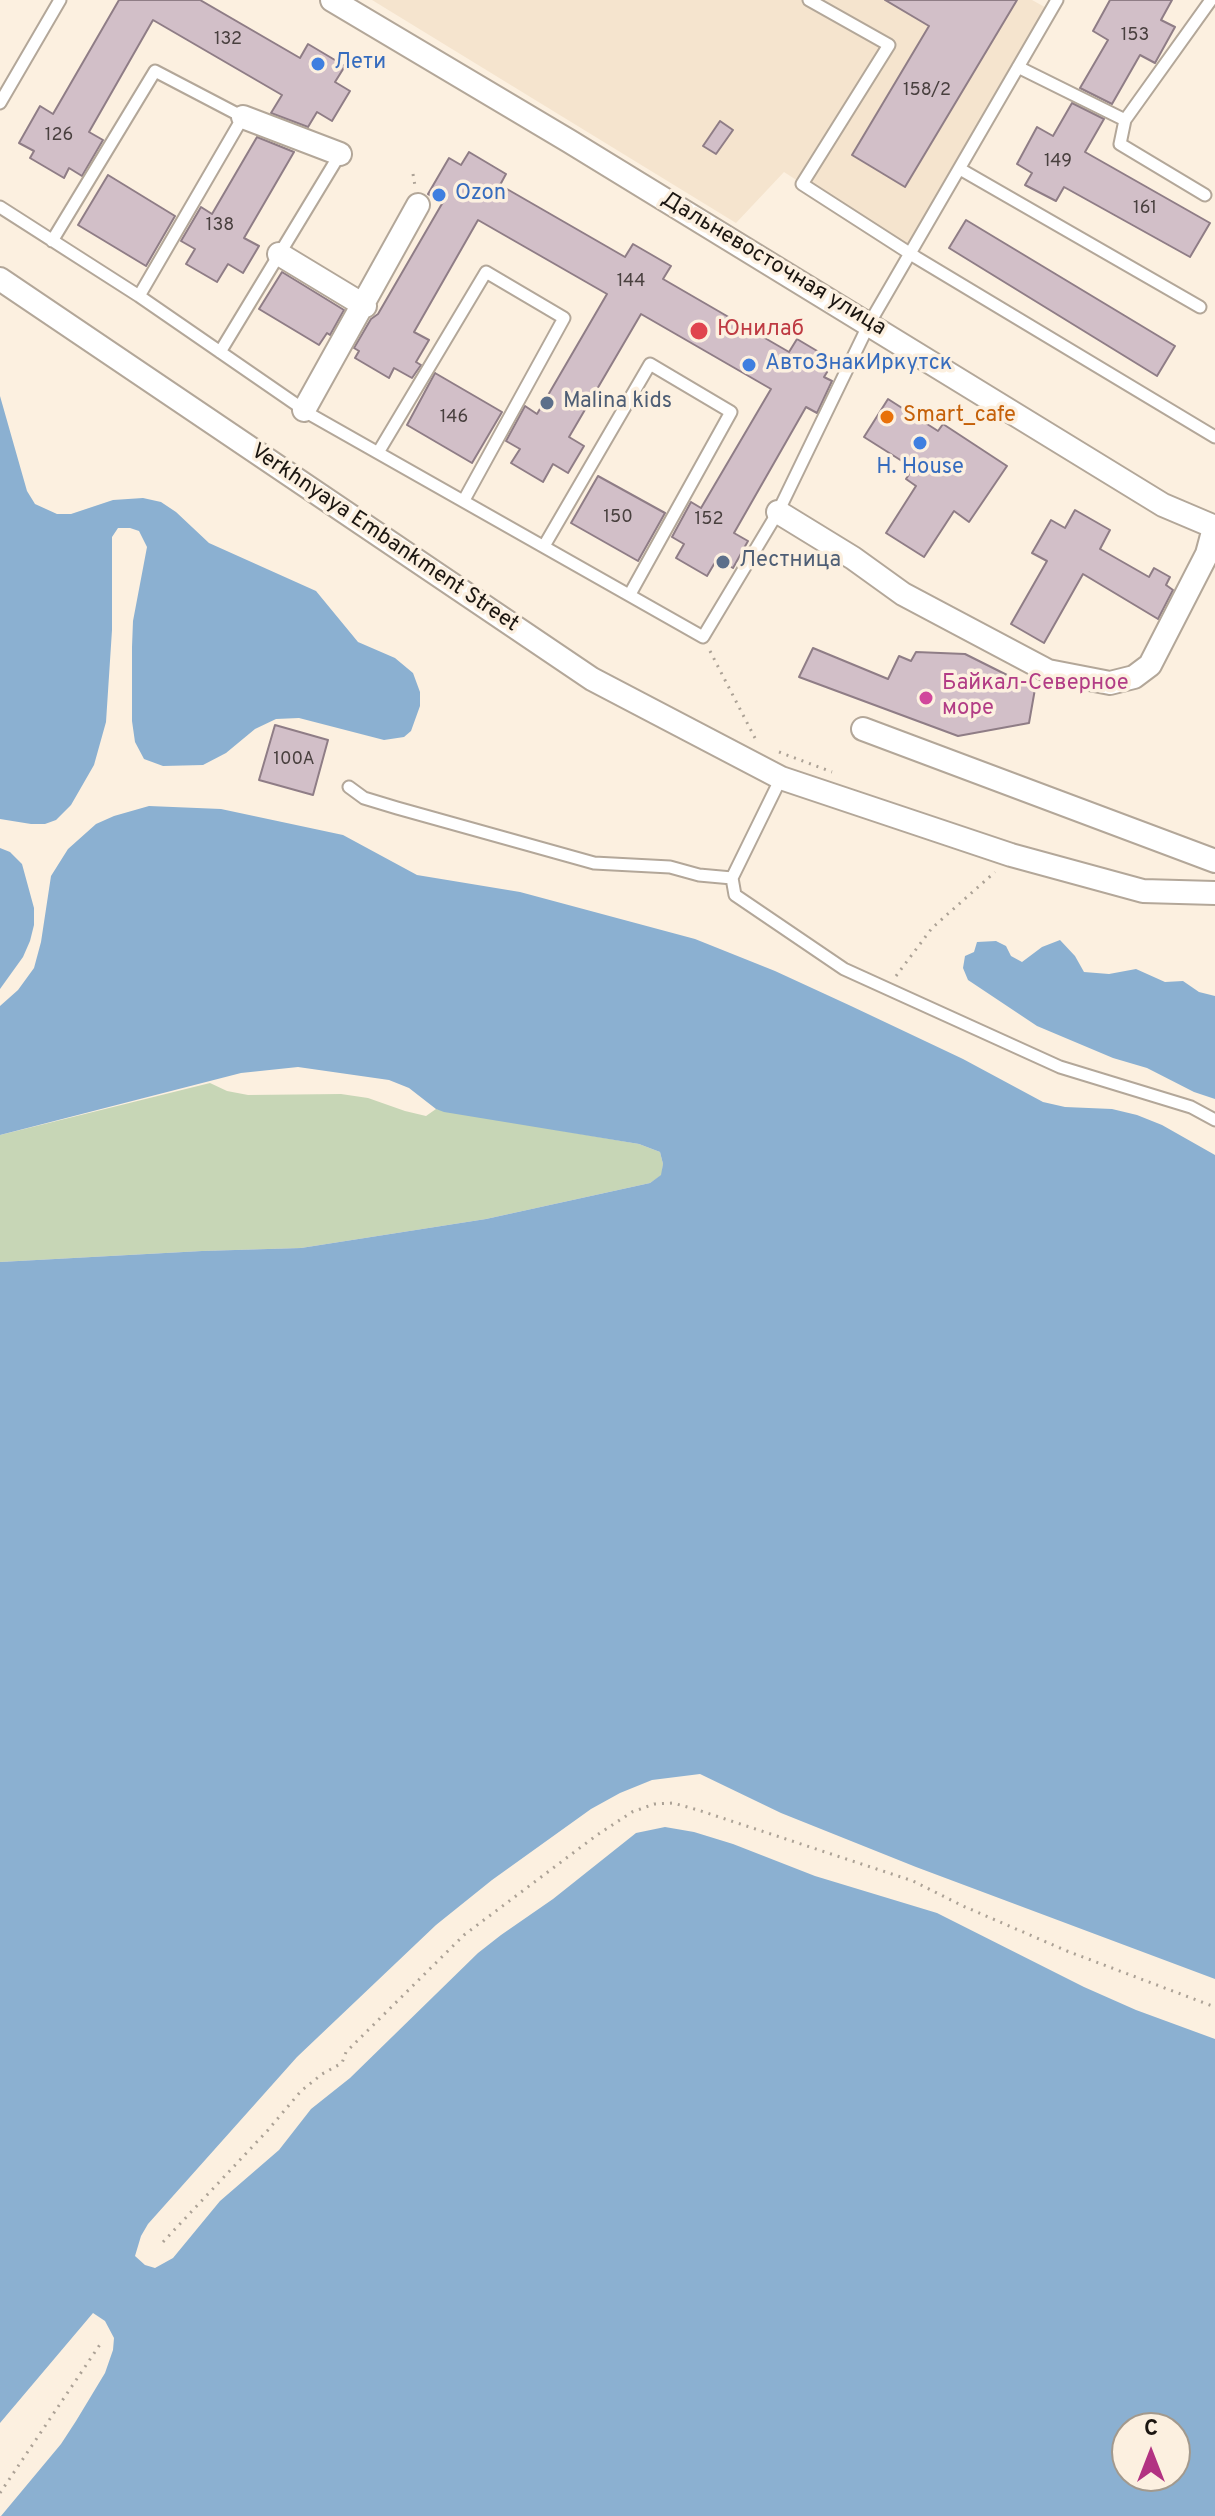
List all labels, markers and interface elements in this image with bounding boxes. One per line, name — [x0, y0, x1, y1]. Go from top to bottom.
house number: 153 — [1121, 25, 1149, 47]
house number: 132 — [214, 29, 242, 51]
place label: Лети — [334, 51, 386, 77]
marker: Лети — [309, 55, 327, 73]
house number: 158/2 — [903, 80, 951, 102]
house number: 126 — [45, 125, 73, 147]
house number: 149 — [1044, 151, 1072, 173]
place label: Ozon — [455, 182, 506, 208]
marker: Ozon — [430, 186, 448, 204]
street label: Дальневосточная улица — [656, 187, 890, 343]
house number: 161 — [1133, 198, 1157, 220]
house number: 138 — [206, 215, 234, 237]
house number: 144 — [617, 271, 645, 293]
place label: Юнилаб — [717, 318, 804, 344]
marker: Юнилаб — [688, 320, 710, 342]
place label: АвтоЗнакИркутск — [765, 352, 952, 378]
marker: АвтоЗнакИркутск — [740, 356, 758, 374]
place label: Malina kids — [563, 390, 672, 416]
marker: Malina kids — [538, 394, 556, 412]
place label: Smart_cafe — [903, 404, 1016, 430]
house number: 146 — [440, 407, 468, 429]
marker: Smart_cafe — [878, 408, 896, 426]
marker: H. House — [911, 434, 929, 452]
street label: Verkhnyaya Embankment Street — [245, 439, 523, 639]
place label: H. House — [876, 456, 964, 482]
house number: 150 — [603, 507, 633, 529]
house number: 152 — [695, 509, 723, 531]
place label: Лестница — [739, 549, 841, 575]
marker: Лестница — [714, 553, 732, 571]
place label: Байкал-Северное море — [942, 672, 1129, 724]
marker: Байкал-Северное море — [917, 689, 935, 707]
house number: 100А — [273, 749, 315, 771]
north arrow — [1111, 2412, 1191, 2492]
text: С — [1144, 2416, 1158, 2443]

